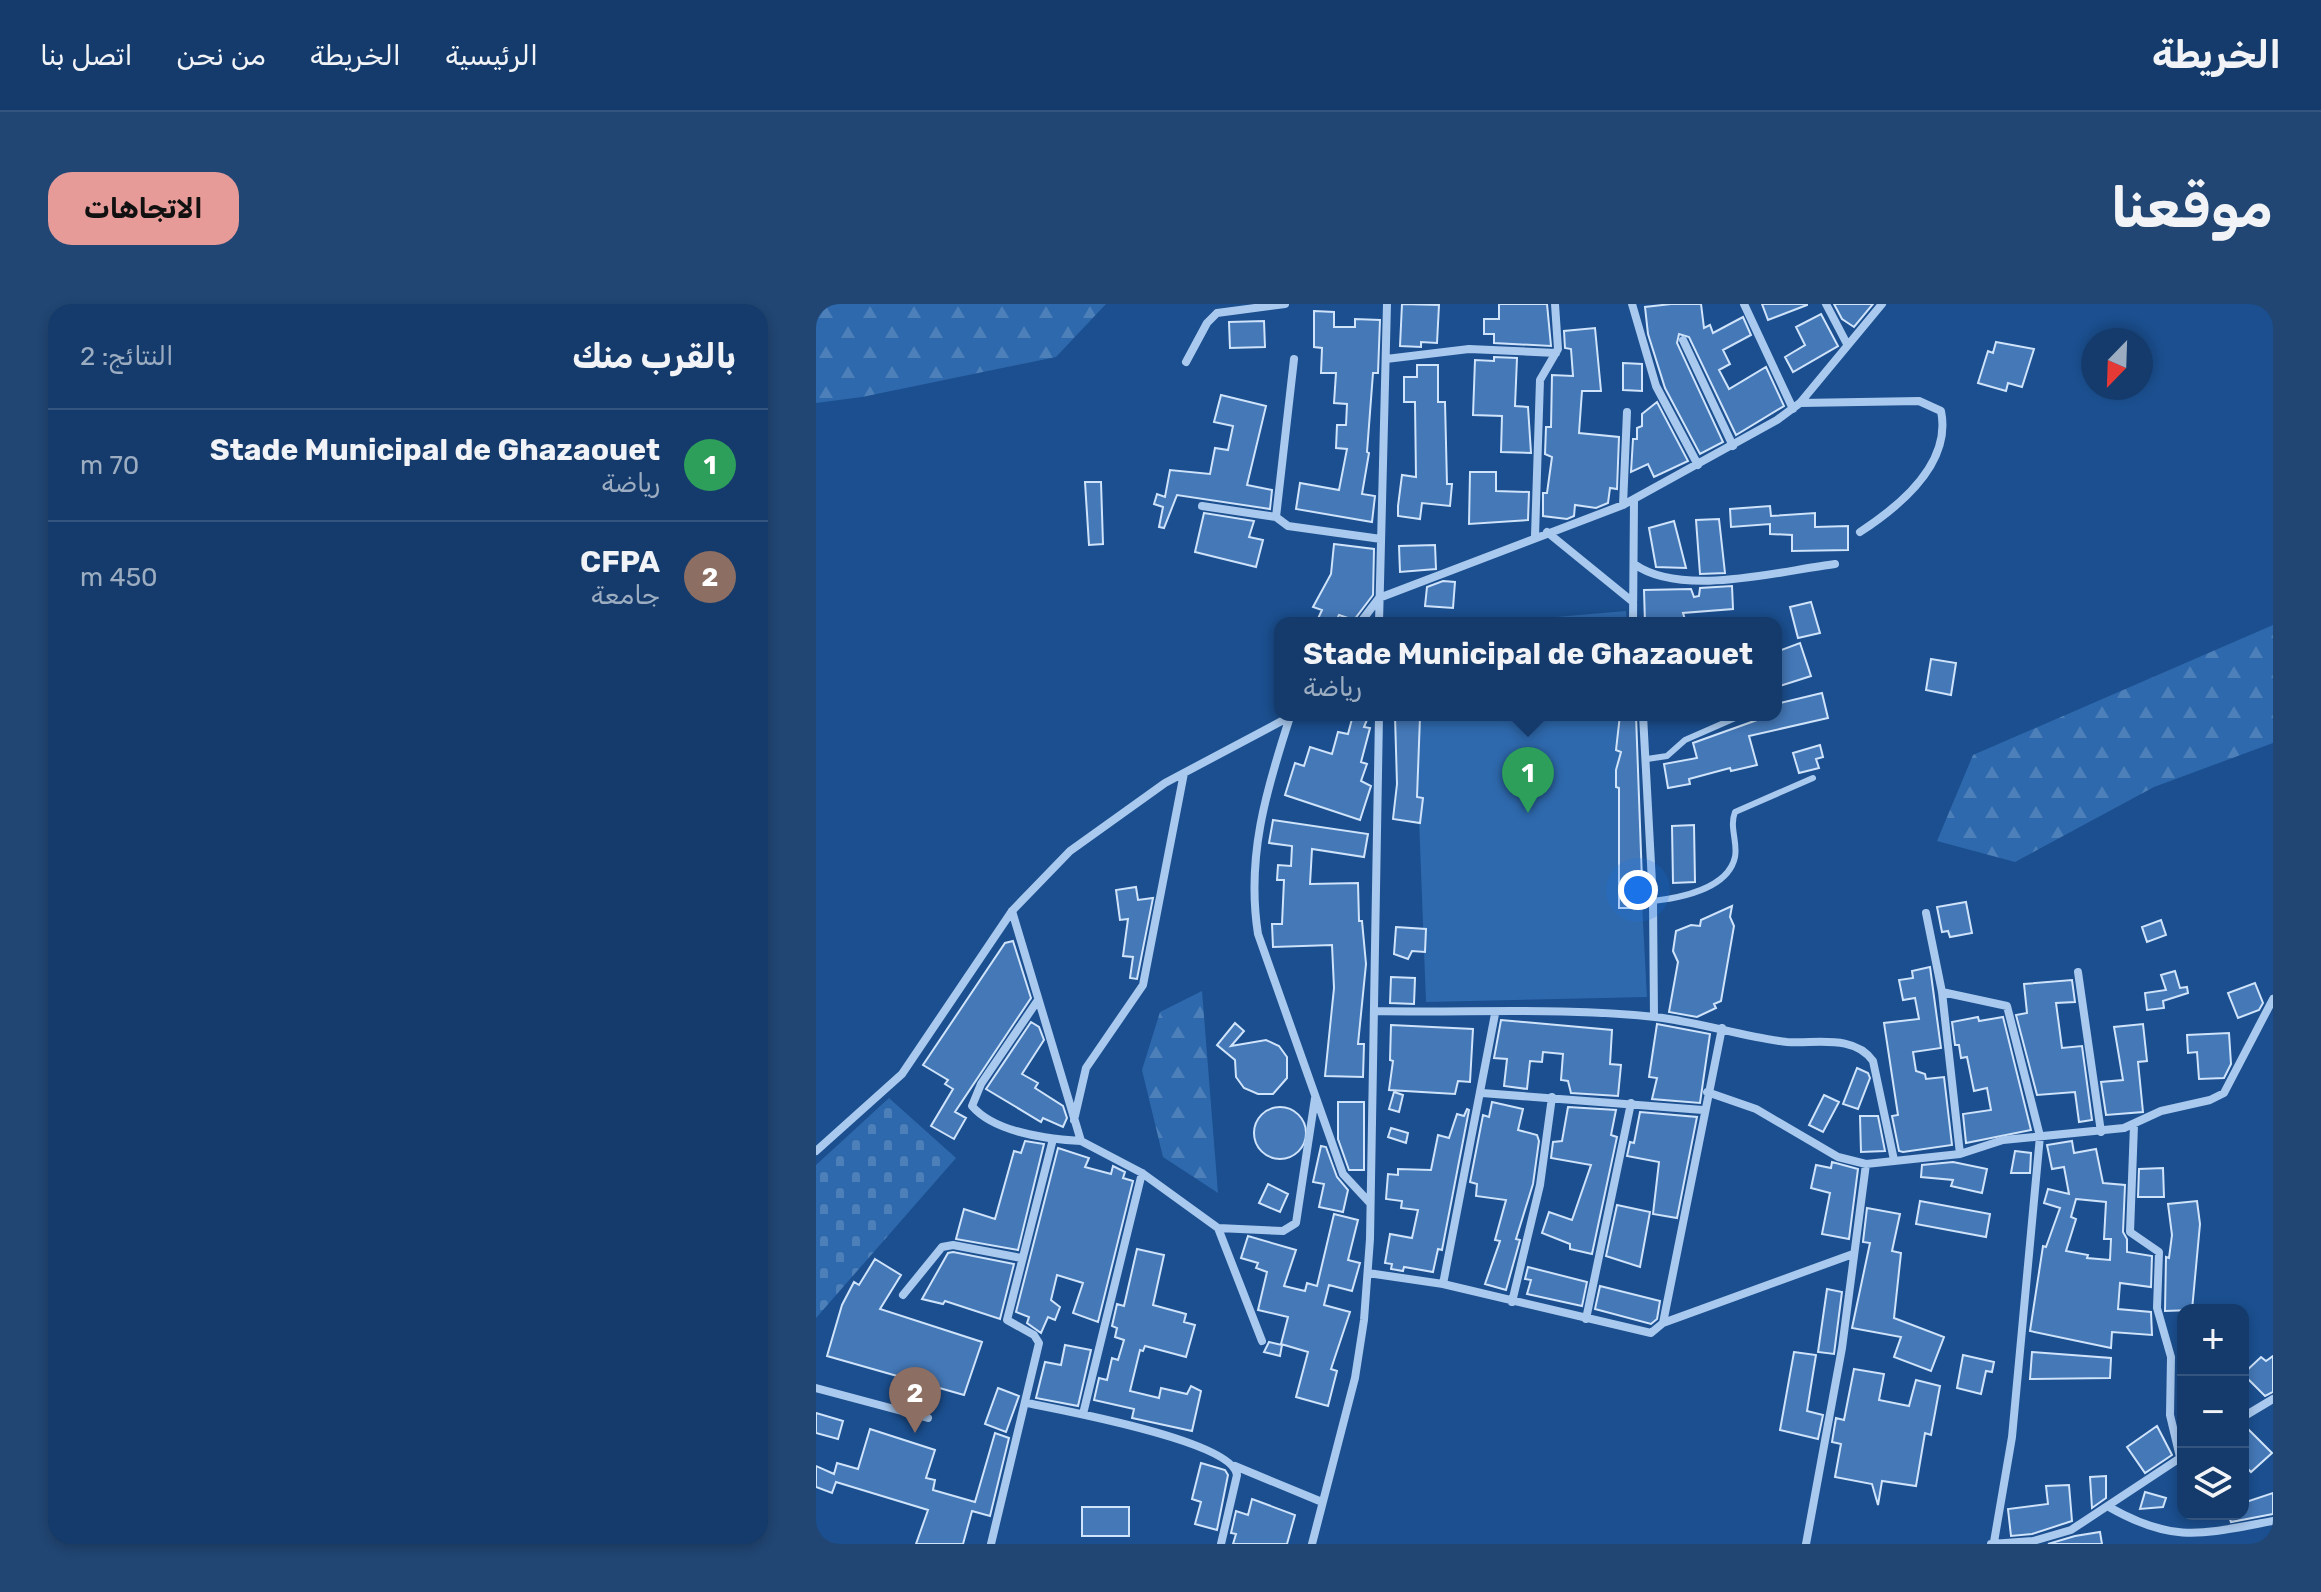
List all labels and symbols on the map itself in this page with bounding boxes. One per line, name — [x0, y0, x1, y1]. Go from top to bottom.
north arrow — [2081, 328, 2153, 400]
pin: 1 — [1502, 747, 1554, 813]
your location — [1618, 870, 1658, 910]
pin: 2 — [889, 1367, 941, 1433]

